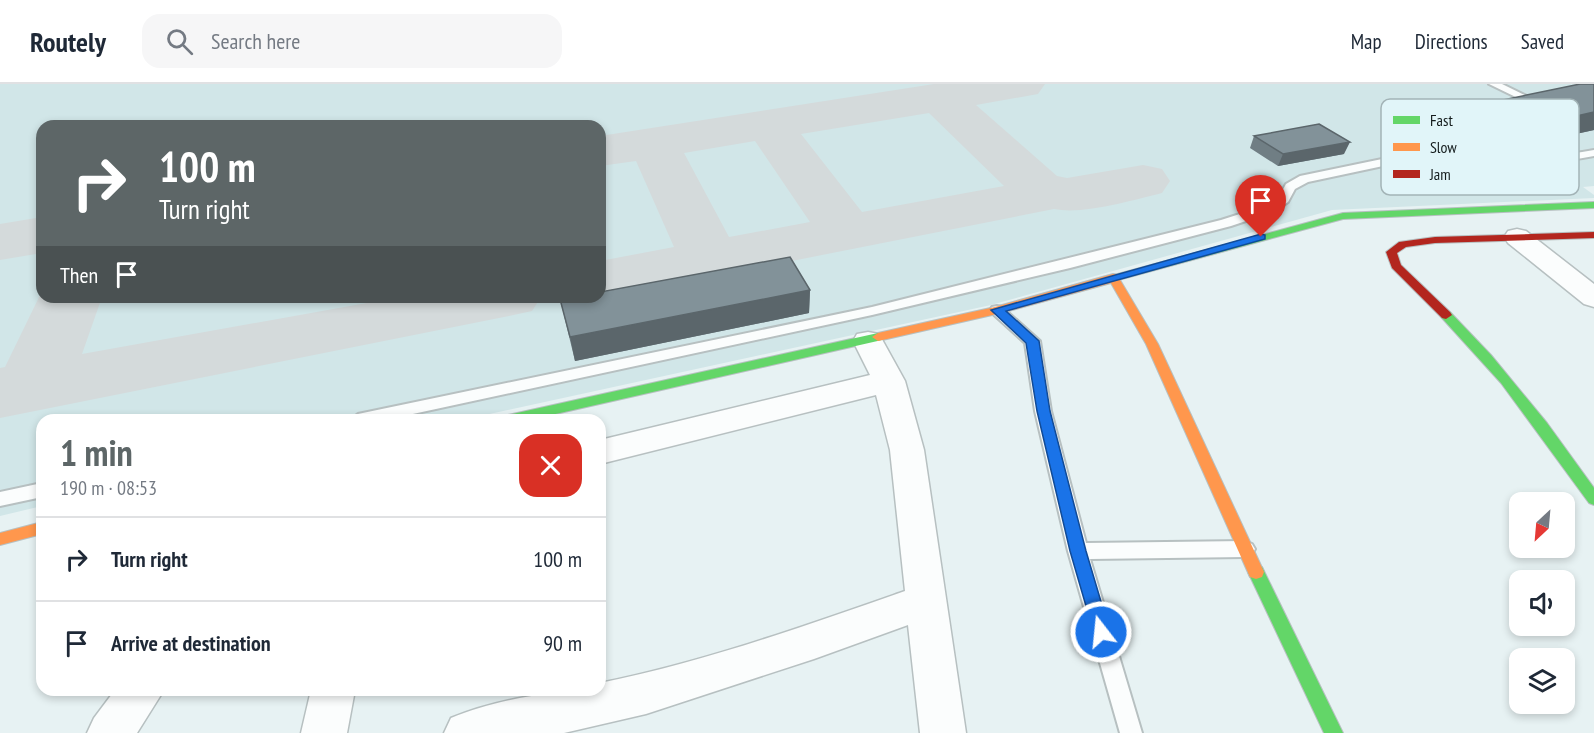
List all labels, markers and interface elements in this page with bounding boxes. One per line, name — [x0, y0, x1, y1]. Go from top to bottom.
search box — [142, 14, 562, 68]
text: Routely — [30, 23, 106, 60]
icon: search — [163, 25, 196, 58]
text: Search here — [211, 27, 300, 55]
text: Map — [1351, 28, 1382, 55]
text: Directions — [1415, 28, 1488, 55]
text: Saved — [1521, 28, 1564, 55]
legend — [1381, 99, 1579, 195]
text: Fast — [1430, 110, 1453, 130]
text: Slow — [1430, 137, 1457, 157]
text: 100 m — [159, 139, 256, 194]
icon: right — [60, 144, 138, 222]
text: Jam — [1429, 164, 1451, 184]
pin — [1235, 175, 1286, 237]
icon: arrive — [1244, 184, 1277, 217]
text: Turn right — [159, 192, 250, 226]
icon: arrive — [110, 258, 143, 291]
text: Then — [60, 261, 98, 289]
text: 1 min — [60, 429, 133, 476]
button: close — [519, 434, 582, 497]
text: 190 m · 08:53 — [60, 475, 157, 501]
north arrow — [1509, 492, 1575, 558]
map controls — [1509, 492, 1575, 714]
icon: right — [60, 543, 93, 576]
text: Turn right — [111, 545, 188, 573]
text: 100 m — [533, 545, 582, 573]
button: sound — [1509, 570, 1575, 636]
position arrow — [1069, 600, 1133, 664]
icon: arrive — [60, 627, 93, 660]
text: Arrive at destination — [111, 629, 271, 657]
text: 90 m — [543, 629, 582, 657]
button: layers — [1509, 648, 1575, 714]

